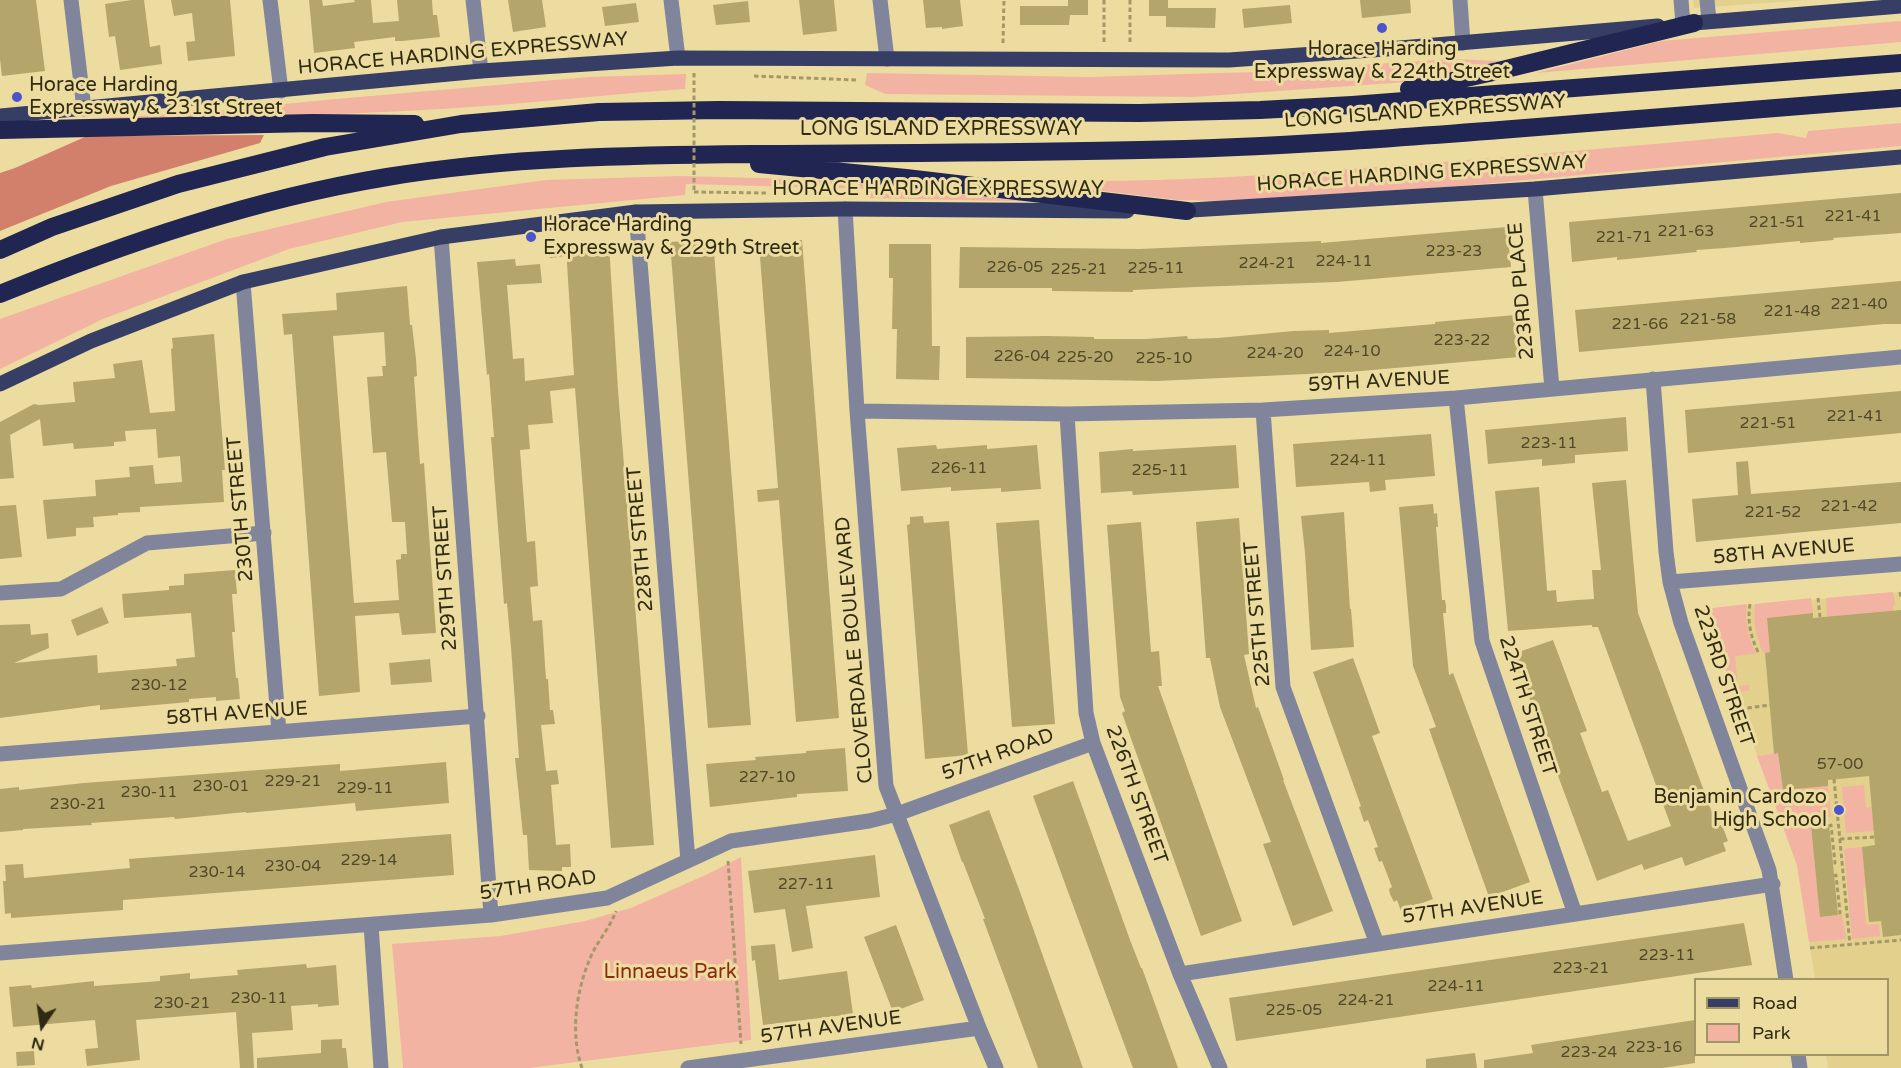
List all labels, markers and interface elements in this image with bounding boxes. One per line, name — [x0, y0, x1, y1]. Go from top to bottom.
marker: Horace Harding Expressway & 224th Street — [1375, 21, 1389, 35]
street label: HORACE HARDING EXPRESSWAY — [297, 28, 629, 80]
place label: Horace Harding Expressway & 224th Street — [1254, 38, 1510, 85]
place label: Horace Harding Expressway & 231st Street — [29, 74, 283, 121]
marker: Horace Harding Expressway & 231st Street — [10, 90, 24, 104]
street label: LONG ISLAND EXPRESSWAY — [1283, 90, 1567, 134]
street label: LONG ISLAND EXPRESSWAY — [800, 118, 1082, 142]
street label: HORACE HARDING EXPRESSWAY — [1256, 150, 1588, 198]
street label: HORACE HARDING EXPRESSWAY — [772, 178, 1104, 202]
house number: 221-41 — [1825, 207, 1881, 227]
house number: 221-51 — [1749, 213, 1805, 233]
place label: Horace Harding Expressway & 229th Street — [543, 214, 799, 261]
street label: 223RD PLACE — [1504, 221, 1540, 361]
house number: 221-63 — [1658, 222, 1714, 242]
house number: 221-71 — [1596, 228, 1652, 248]
marker: Horace Harding Expressway & 229th Street — [524, 230, 538, 244]
house number: 223-23 — [1426, 242, 1482, 262]
house number: 224-11 — [1316, 252, 1372, 272]
house number: 224-21 — [1239, 254, 1295, 274]
house number: 226-05 — [987, 258, 1043, 278]
house number: 225-11 — [1128, 259, 1184, 279]
house number: 225-21 — [1051, 260, 1107, 280]
house number: 221-40 — [1831, 295, 1887, 315]
house number: 221-48 — [1764, 302, 1820, 322]
house number: 221-58 — [1680, 310, 1736, 330]
house number: 221-66 — [1612, 315, 1668, 335]
house number: 223-22 — [1434, 331, 1490, 351]
house number: 224-10 — [1324, 342, 1380, 362]
house number: 224-20 — [1247, 344, 1303, 364]
house number: 226-04 — [994, 347, 1050, 367]
house number: 225-20 — [1057, 348, 1113, 368]
house number: 225-10 — [1136, 349, 1192, 369]
street label: 59TH AVENUE — [1307, 366, 1451, 398]
house number: 221-41 — [1827, 407, 1883, 427]
house number: 221-51 — [1740, 414, 1796, 434]
house number: 223-11 — [1521, 434, 1577, 454]
street label: 230TH STREET — [223, 435, 259, 583]
house number: 224-11 — [1330, 451, 1386, 471]
house number: 226-11 — [931, 459, 987, 479]
house number: 225-11 — [1132, 461, 1188, 481]
street label: 228TH STREET — [623, 465, 659, 613]
house number: 221-42 — [1821, 497, 1877, 517]
house number: 221-52 — [1745, 503, 1801, 523]
street label: 229TH STREET — [429, 504, 463, 652]
street label: CLOVERDALE BOULEVARD — [831, 515, 879, 785]
street label: 58TH AVENUE — [1712, 534, 1856, 570]
street label: 225TH STREET — [1240, 540, 1276, 688]
street label: 223RD STREET — [1688, 602, 1758, 750]
street label: 224TH STREET — [1493, 633, 1561, 779]
house number: 230-12 — [131, 676, 187, 696]
street label: 58TH AVENUE — [165, 697, 309, 731]
street label: 226TH STREET — [1100, 722, 1172, 868]
street label: 57TH ROAD — [939, 724, 1057, 786]
house number: 57-00 — [1817, 755, 1863, 775]
house number: 227-10 — [739, 768, 795, 788]
house number: 229-21 — [265, 772, 321, 792]
house number: 230-01 — [193, 777, 249, 797]
house number: 229-11 — [337, 779, 393, 799]
house number: 230-11 — [121, 783, 177, 803]
place label: Benjamin Cardozo High School — [1653, 786, 1827, 833]
house number: 230-21 — [50, 795, 106, 815]
marker: Benjamin Cardozo High School — [1832, 803, 1846, 817]
house number: 229-14 — [341, 851, 397, 871]
house number: 230-04 — [265, 857, 321, 877]
house number: 230-14 — [189, 863, 245, 883]
street label: 57TH ROAD — [478, 866, 598, 906]
house number: 227-11 — [778, 875, 834, 895]
street label: 57TH AVENUE — [1401, 886, 1545, 930]
house number: 223-11 — [1639, 946, 1695, 966]
house number: 223-21 — [1553, 959, 1609, 979]
park label: Linnaeus Park — [603, 961, 737, 985]
house number: 224-11 — [1428, 977, 1484, 997]
legend — [1694, 978, 1889, 1056]
house number: 230-11 — [231, 989, 287, 1009]
house number: 224-21 — [1338, 991, 1394, 1011]
text: Road — [1752, 992, 1797, 1014]
house number: 230-21 — [154, 994, 210, 1014]
north arrow — [12, 996, 72, 1056]
house number: 225-05 — [1266, 1001, 1322, 1021]
street label: 57TH AVENUE — [759, 1006, 903, 1050]
text: Park — [1752, 1022, 1790, 1044]
text: N — [29, 1032, 46, 1055]
house number: 223-16 — [1626, 1038, 1682, 1058]
house number: 223-24 — [1561, 1043, 1617, 1063]

